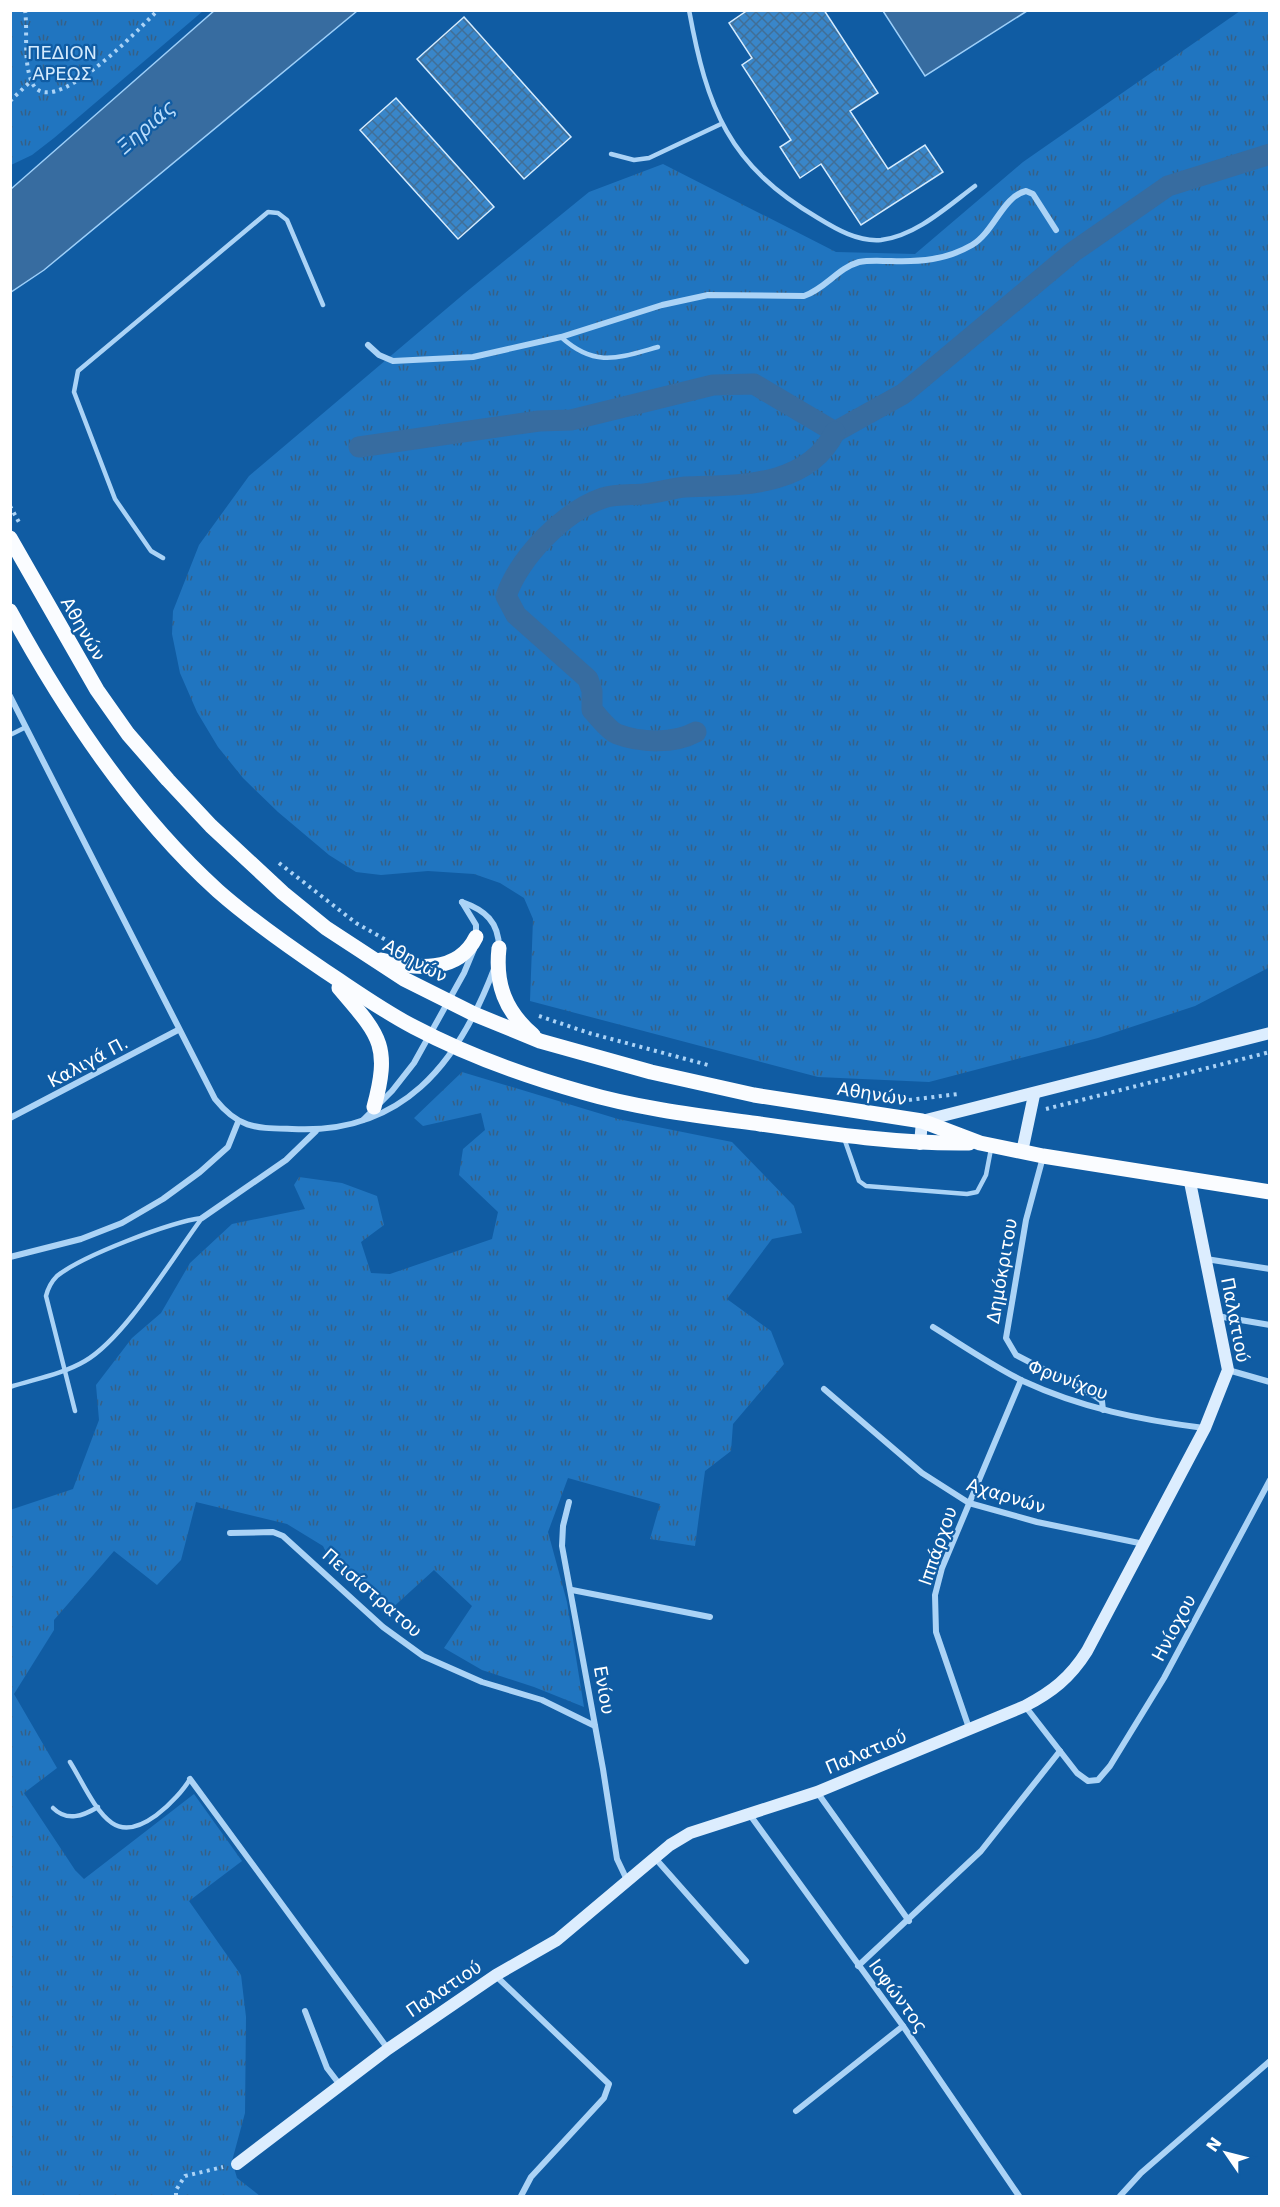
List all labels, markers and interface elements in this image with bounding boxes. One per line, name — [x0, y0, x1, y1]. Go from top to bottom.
park label: ΠΕΔΙΟΝ ΑΡΕΩΣ — [27, 42, 97, 84]
water label: Ξηριάς — [112, 95, 180, 159]
street label: Αθηνών — [57, 593, 110, 664]
street label: Αθηνών — [380, 934, 451, 987]
street label: Καλιγά Π. — [44, 1032, 132, 1091]
street label: Αθηνών — [836, 1078, 908, 1109]
street label: Δημόκριτου — [982, 1217, 1021, 1325]
street label: Παλατιού — [1217, 1276, 1254, 1364]
street label: Φρυνίχου — [1025, 1355, 1111, 1404]
street label: Αχαρνών — [964, 1474, 1048, 1517]
street label: Ιππάρχου — [914, 1504, 961, 1588]
street label: Πεισίστρατου — [318, 1544, 426, 1641]
street label: Ηνίοχου — [1147, 1591, 1200, 1665]
street label: Ενίου — [590, 1664, 619, 1716]
street label: Παλατιού — [822, 1725, 910, 1778]
street label: Ιοφώντος — [865, 1955, 932, 2037]
street label: Παλατιού — [402, 1956, 485, 2021]
north arrow — [1196, 2123, 1256, 2183]
text: N — [1203, 2134, 1226, 2156]

